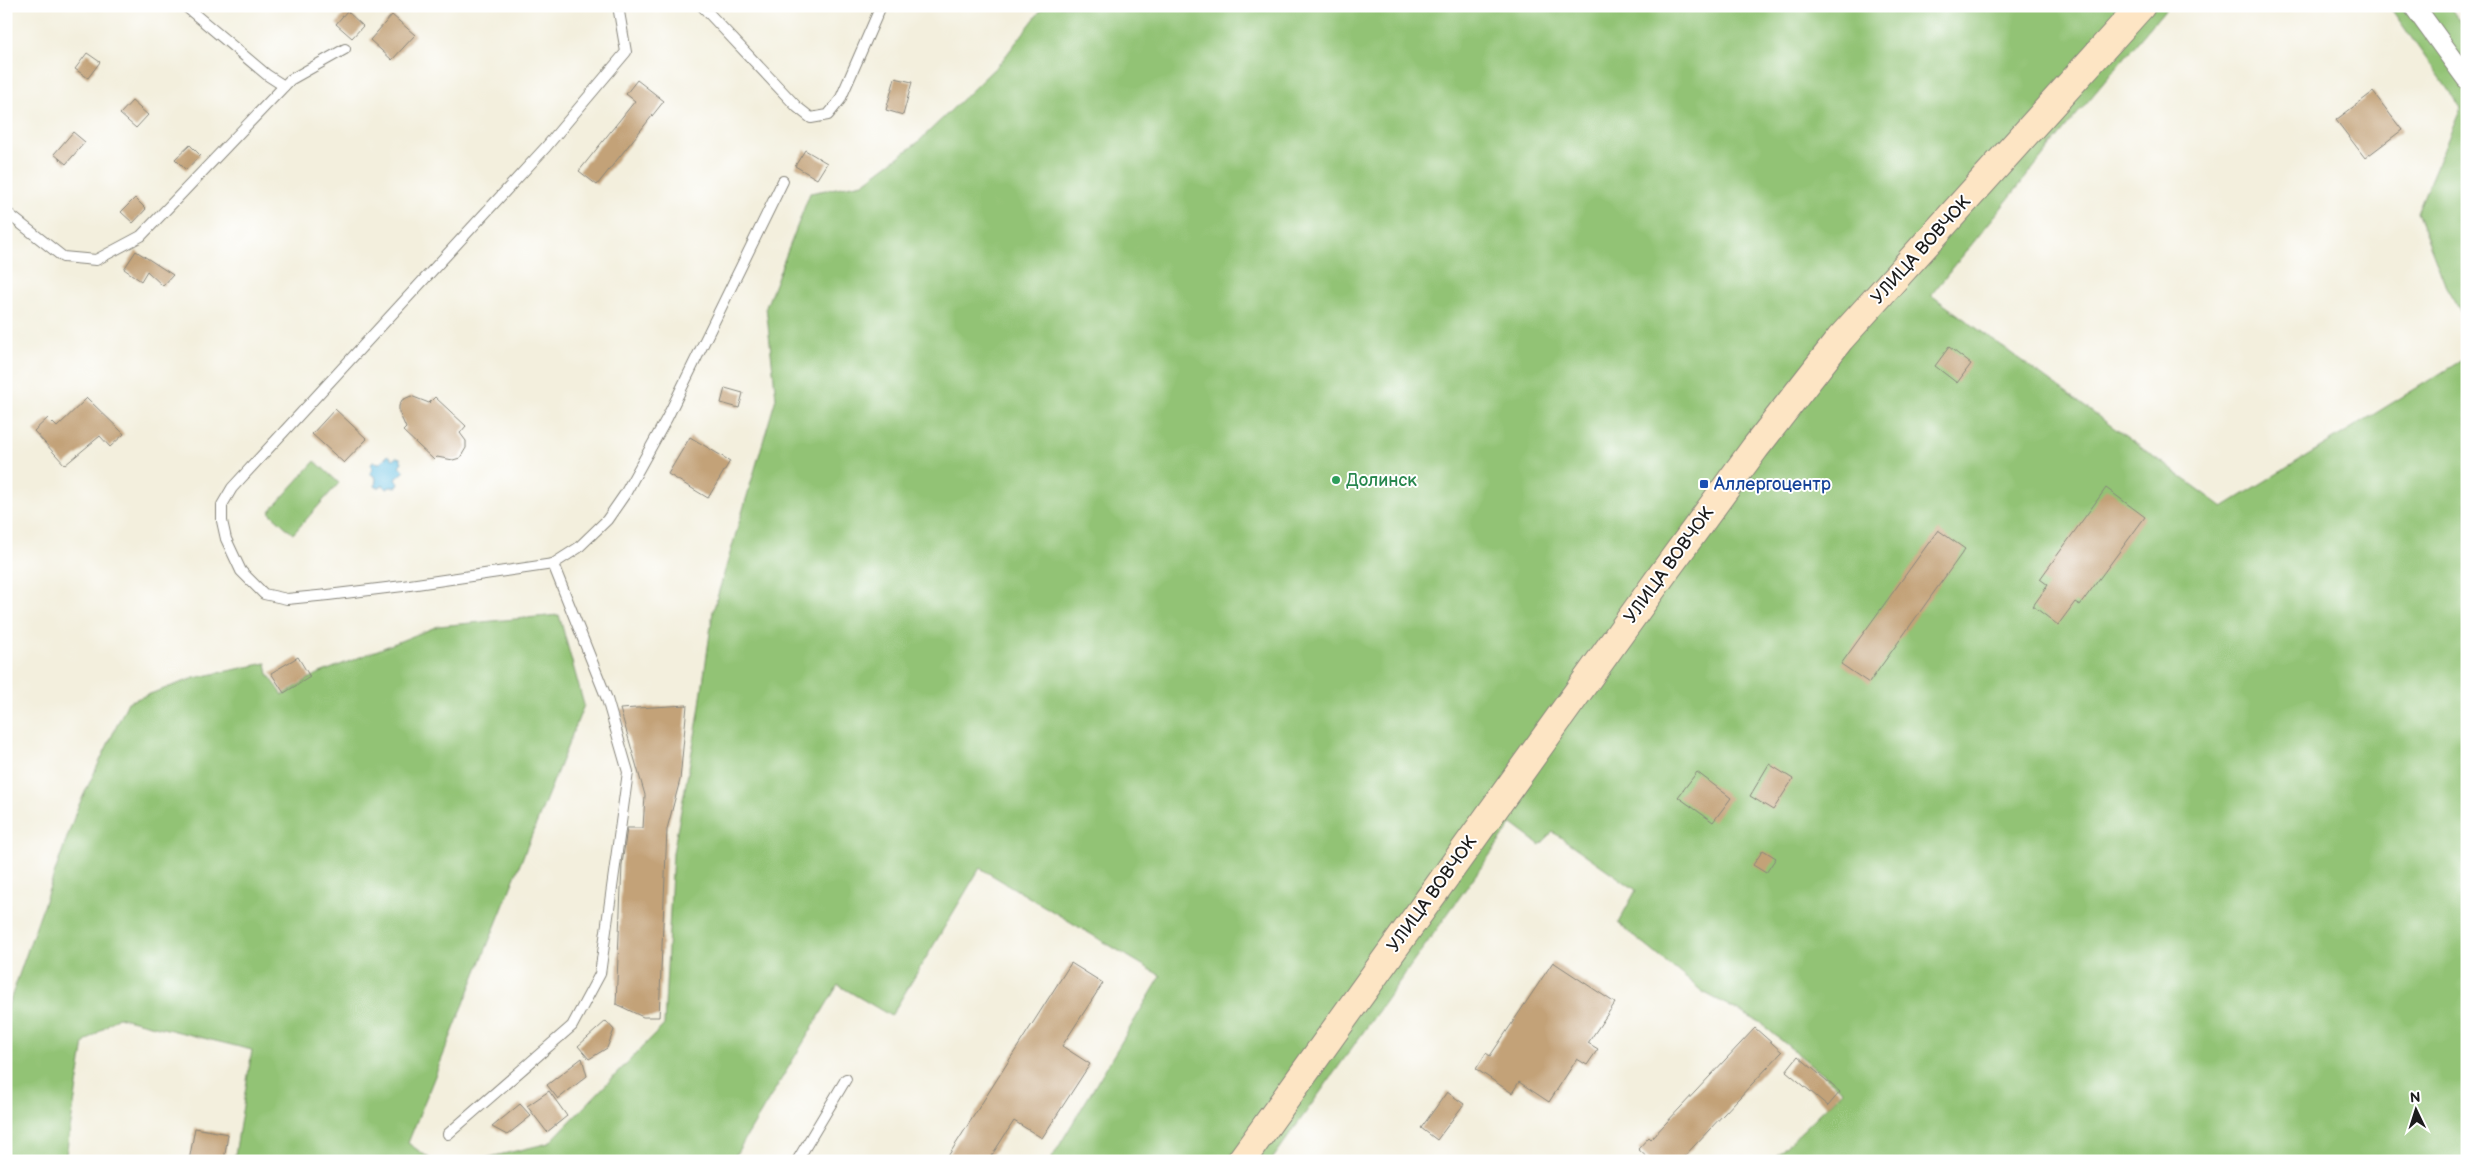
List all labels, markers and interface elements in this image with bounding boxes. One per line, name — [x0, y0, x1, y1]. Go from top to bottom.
street label: УЛИЦА ВОВЧОК — [1867, 191, 1975, 308]
place label: Долинск — [1346, 470, 1417, 491]
marker: Долинск — [1330, 474, 1342, 486]
place label: Аллергоцентр — [1713, 474, 1831, 495]
marker: Аллергоцентр — [1698, 478, 1710, 490]
street label: УЛИЦА ВОВЧОК — [1620, 503, 1718, 627]
street label: УЛИЦА ВОВЧОК — [1383, 832, 1481, 956]
north arrow — [2390, 1084, 2440, 1134]
text: N — [2409, 1089, 2421, 1106]

